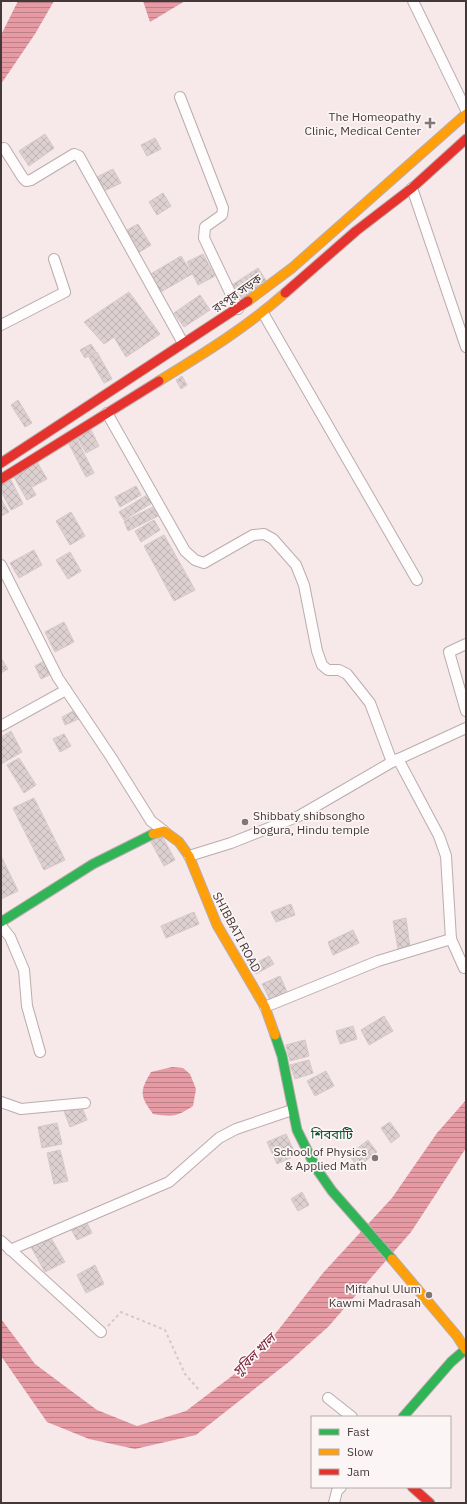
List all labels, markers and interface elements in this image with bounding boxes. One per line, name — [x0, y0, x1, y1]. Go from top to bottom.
place label: The Homeopathy Clinic, Medical Center — [304, 109, 422, 138]
marker: The Homeopathy Clinic, Medical Center — [424, 117, 436, 129]
street label: রংপুর সড়ক — [209, 270, 265, 317]
place label: Shibbaty shibsongho bogura, Hindu temple — [253, 808, 370, 837]
marker: Shibbaty shibsongho bogura, Hindu temple — [240, 817, 250, 827]
street label: SHIBBATI ROAD — [210, 889, 264, 975]
district label: শিববাটি — [310, 1126, 354, 1143]
place label: School of Physics & Applied Math — [274, 1144, 367, 1173]
marker: School of Physics & Applied Math — [370, 1153, 380, 1163]
place label: Miftahul Ulum Kawmi Madrasah — [329, 1281, 421, 1310]
marker: Miftahul Ulum Kawmi Madrasah — [424, 1290, 434, 1300]
water label: সুবিল খাল — [229, 1328, 281, 1380]
legend — [311, 1416, 451, 1488]
text: Fast — [347, 1424, 370, 1439]
text: Slow — [347, 1444, 373, 1459]
text: Jam — [347, 1464, 370, 1479]

